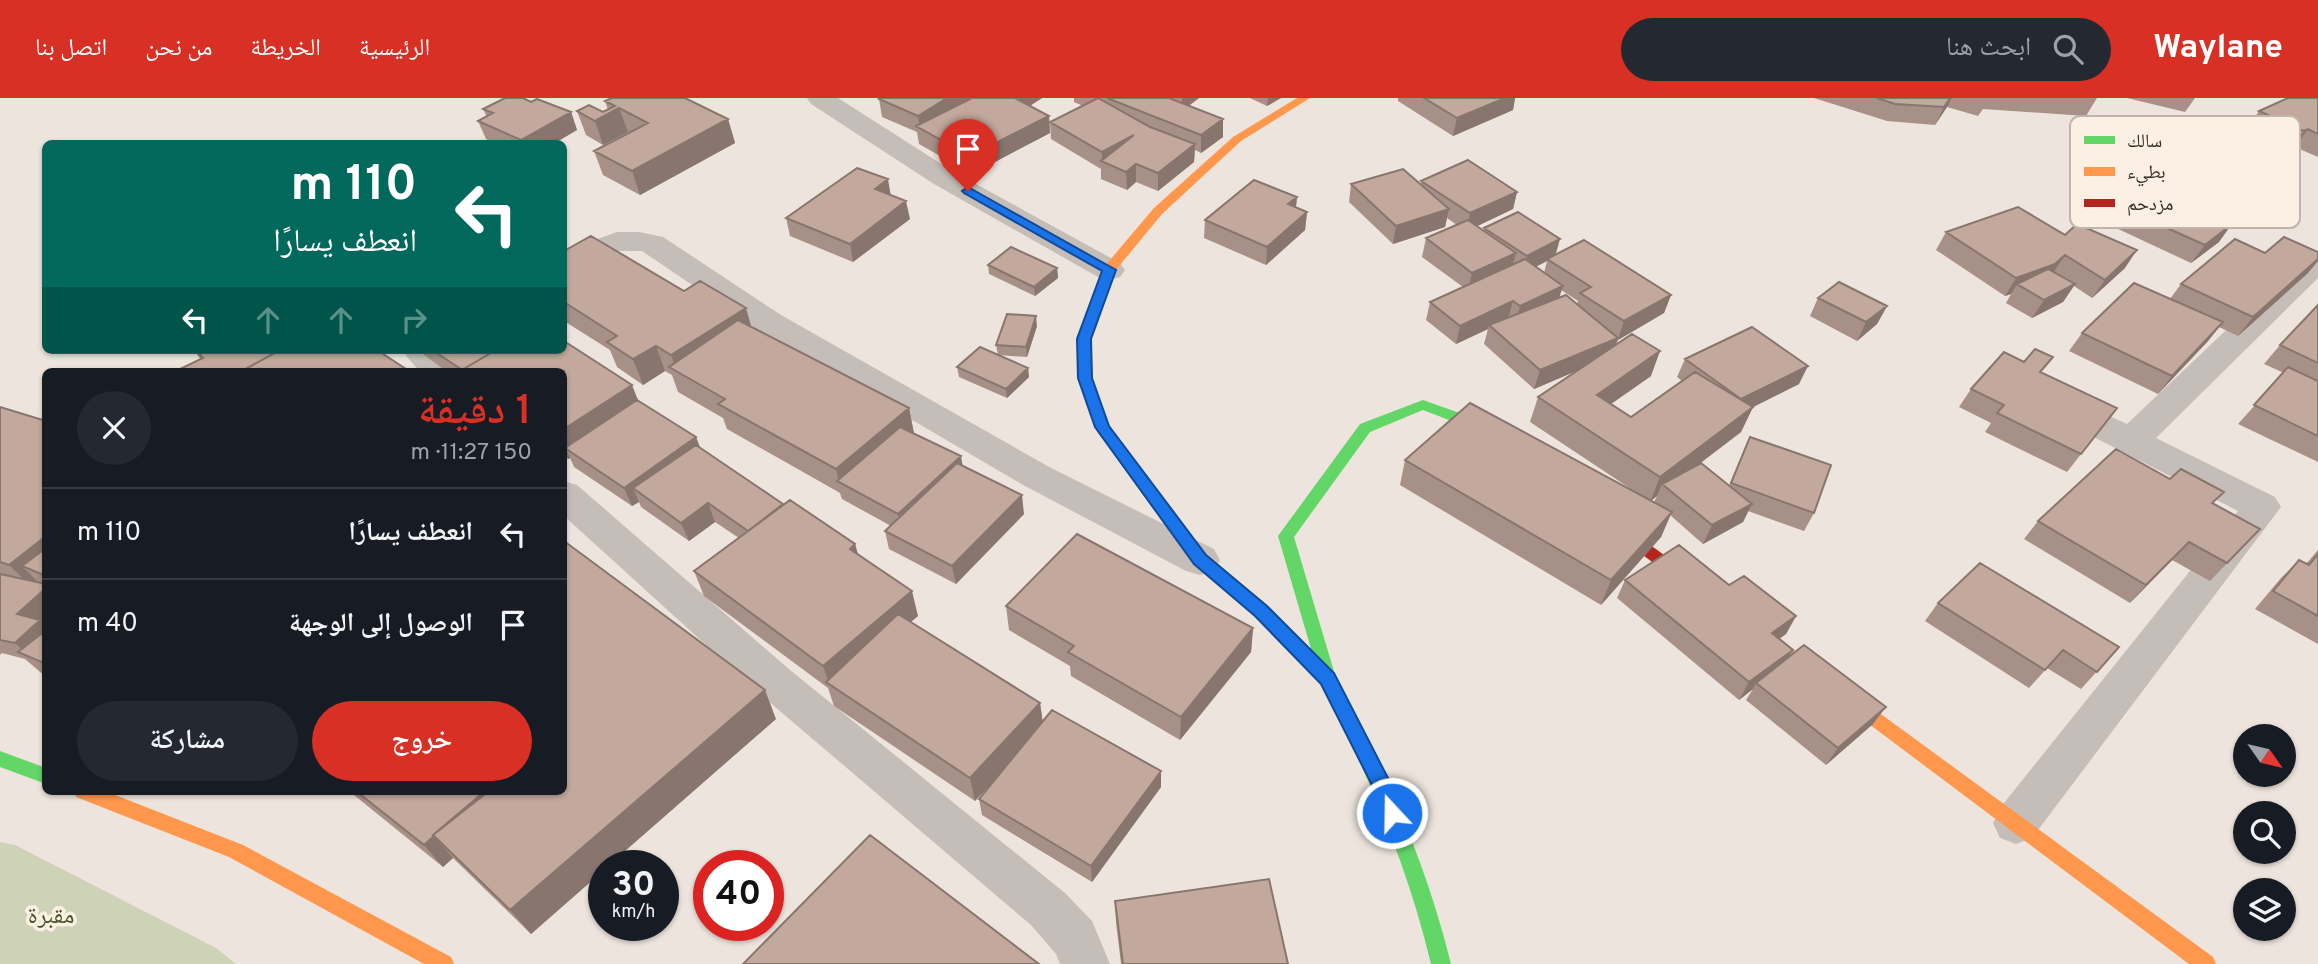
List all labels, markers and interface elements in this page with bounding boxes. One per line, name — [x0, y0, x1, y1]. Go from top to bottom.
search box — [1621, 18, 2111, 81]
text: Waylane — [2153, 28, 2283, 70]
icon: search — [2049, 30, 2087, 68]
text: ابحث هنا — [1946, 32, 2031, 65]
text: اتصل بنا — [35, 34, 107, 64]
text: من نحن — [145, 34, 212, 64]
text: الخريطة — [250, 34, 321, 64]
text: الرئيسية — [359, 34, 430, 64]
legend — [2070, 116, 2300, 228]
pin — [938, 119, 998, 191]
icon: arrive — [949, 130, 987, 168]
text: سالك — [2127, 130, 2162, 154]
text: 110 m — [290, 156, 417, 218]
text: بطيء — [2127, 161, 2166, 187]
icon: left — [441, 168, 532, 259]
text: مزدحم — [2127, 193, 2173, 217]
text: انعطف يسارًا — [273, 223, 417, 263]
icon: left — [176, 301, 214, 339]
icon: ahead — [249, 301, 287, 339]
icon: ahead — [322, 301, 360, 339]
icon: right — [395, 301, 433, 339]
text: 1 دقيقة — [418, 386, 532, 439]
button: close — [77, 391, 151, 465]
text: 150 m · 11:27 — [411, 439, 532, 468]
icon: left — [494, 515, 532, 553]
text: 110 m — [77, 517, 141, 550]
text: انعطف يسارًا — [349, 517, 473, 550]
icon: arrive — [494, 606, 532, 644]
text: 40 m — [77, 608, 138, 641]
text: الوصول إلى الوجهة — [289, 608, 473, 641]
button: مشاركة — [77, 701, 298, 781]
button: خروج — [312, 701, 532, 781]
north arrow — [2233, 724, 2296, 788]
map controls — [2233, 724, 2296, 941]
position arrow — [1355, 776, 1429, 850]
button: search — [2233, 801, 2296, 864]
speed limit sign: 40 — [693, 850, 784, 941]
text: 30 — [612, 864, 655, 908]
button: layers — [2233, 878, 2296, 941]
text: km/h — [612, 901, 655, 924]
park label: مقبرة — [28, 902, 74, 932]

